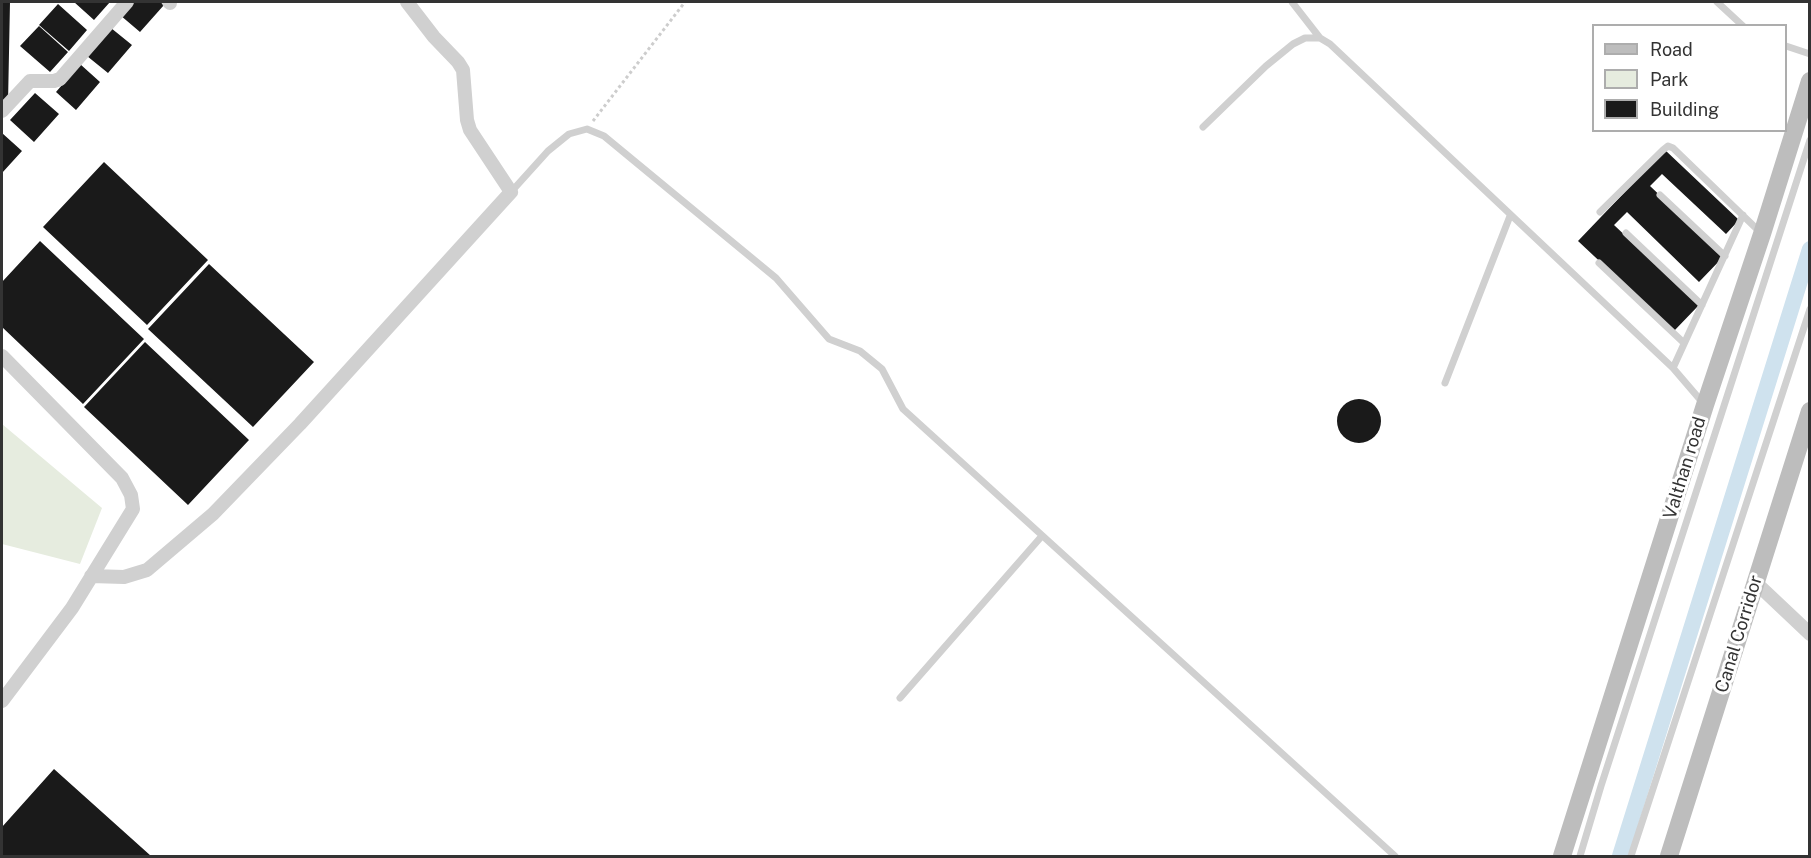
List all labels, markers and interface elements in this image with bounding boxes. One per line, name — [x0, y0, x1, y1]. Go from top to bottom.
legend — [1592, 24, 1787, 132]
text: Road — [1650, 39, 1693, 60]
text: Park — [1650, 69, 1688, 90]
text: Building — [1650, 99, 1719, 120]
street label: Valthan road — [1659, 414, 1711, 522]
street label: Canal Corridor — [1711, 573, 1767, 695]

